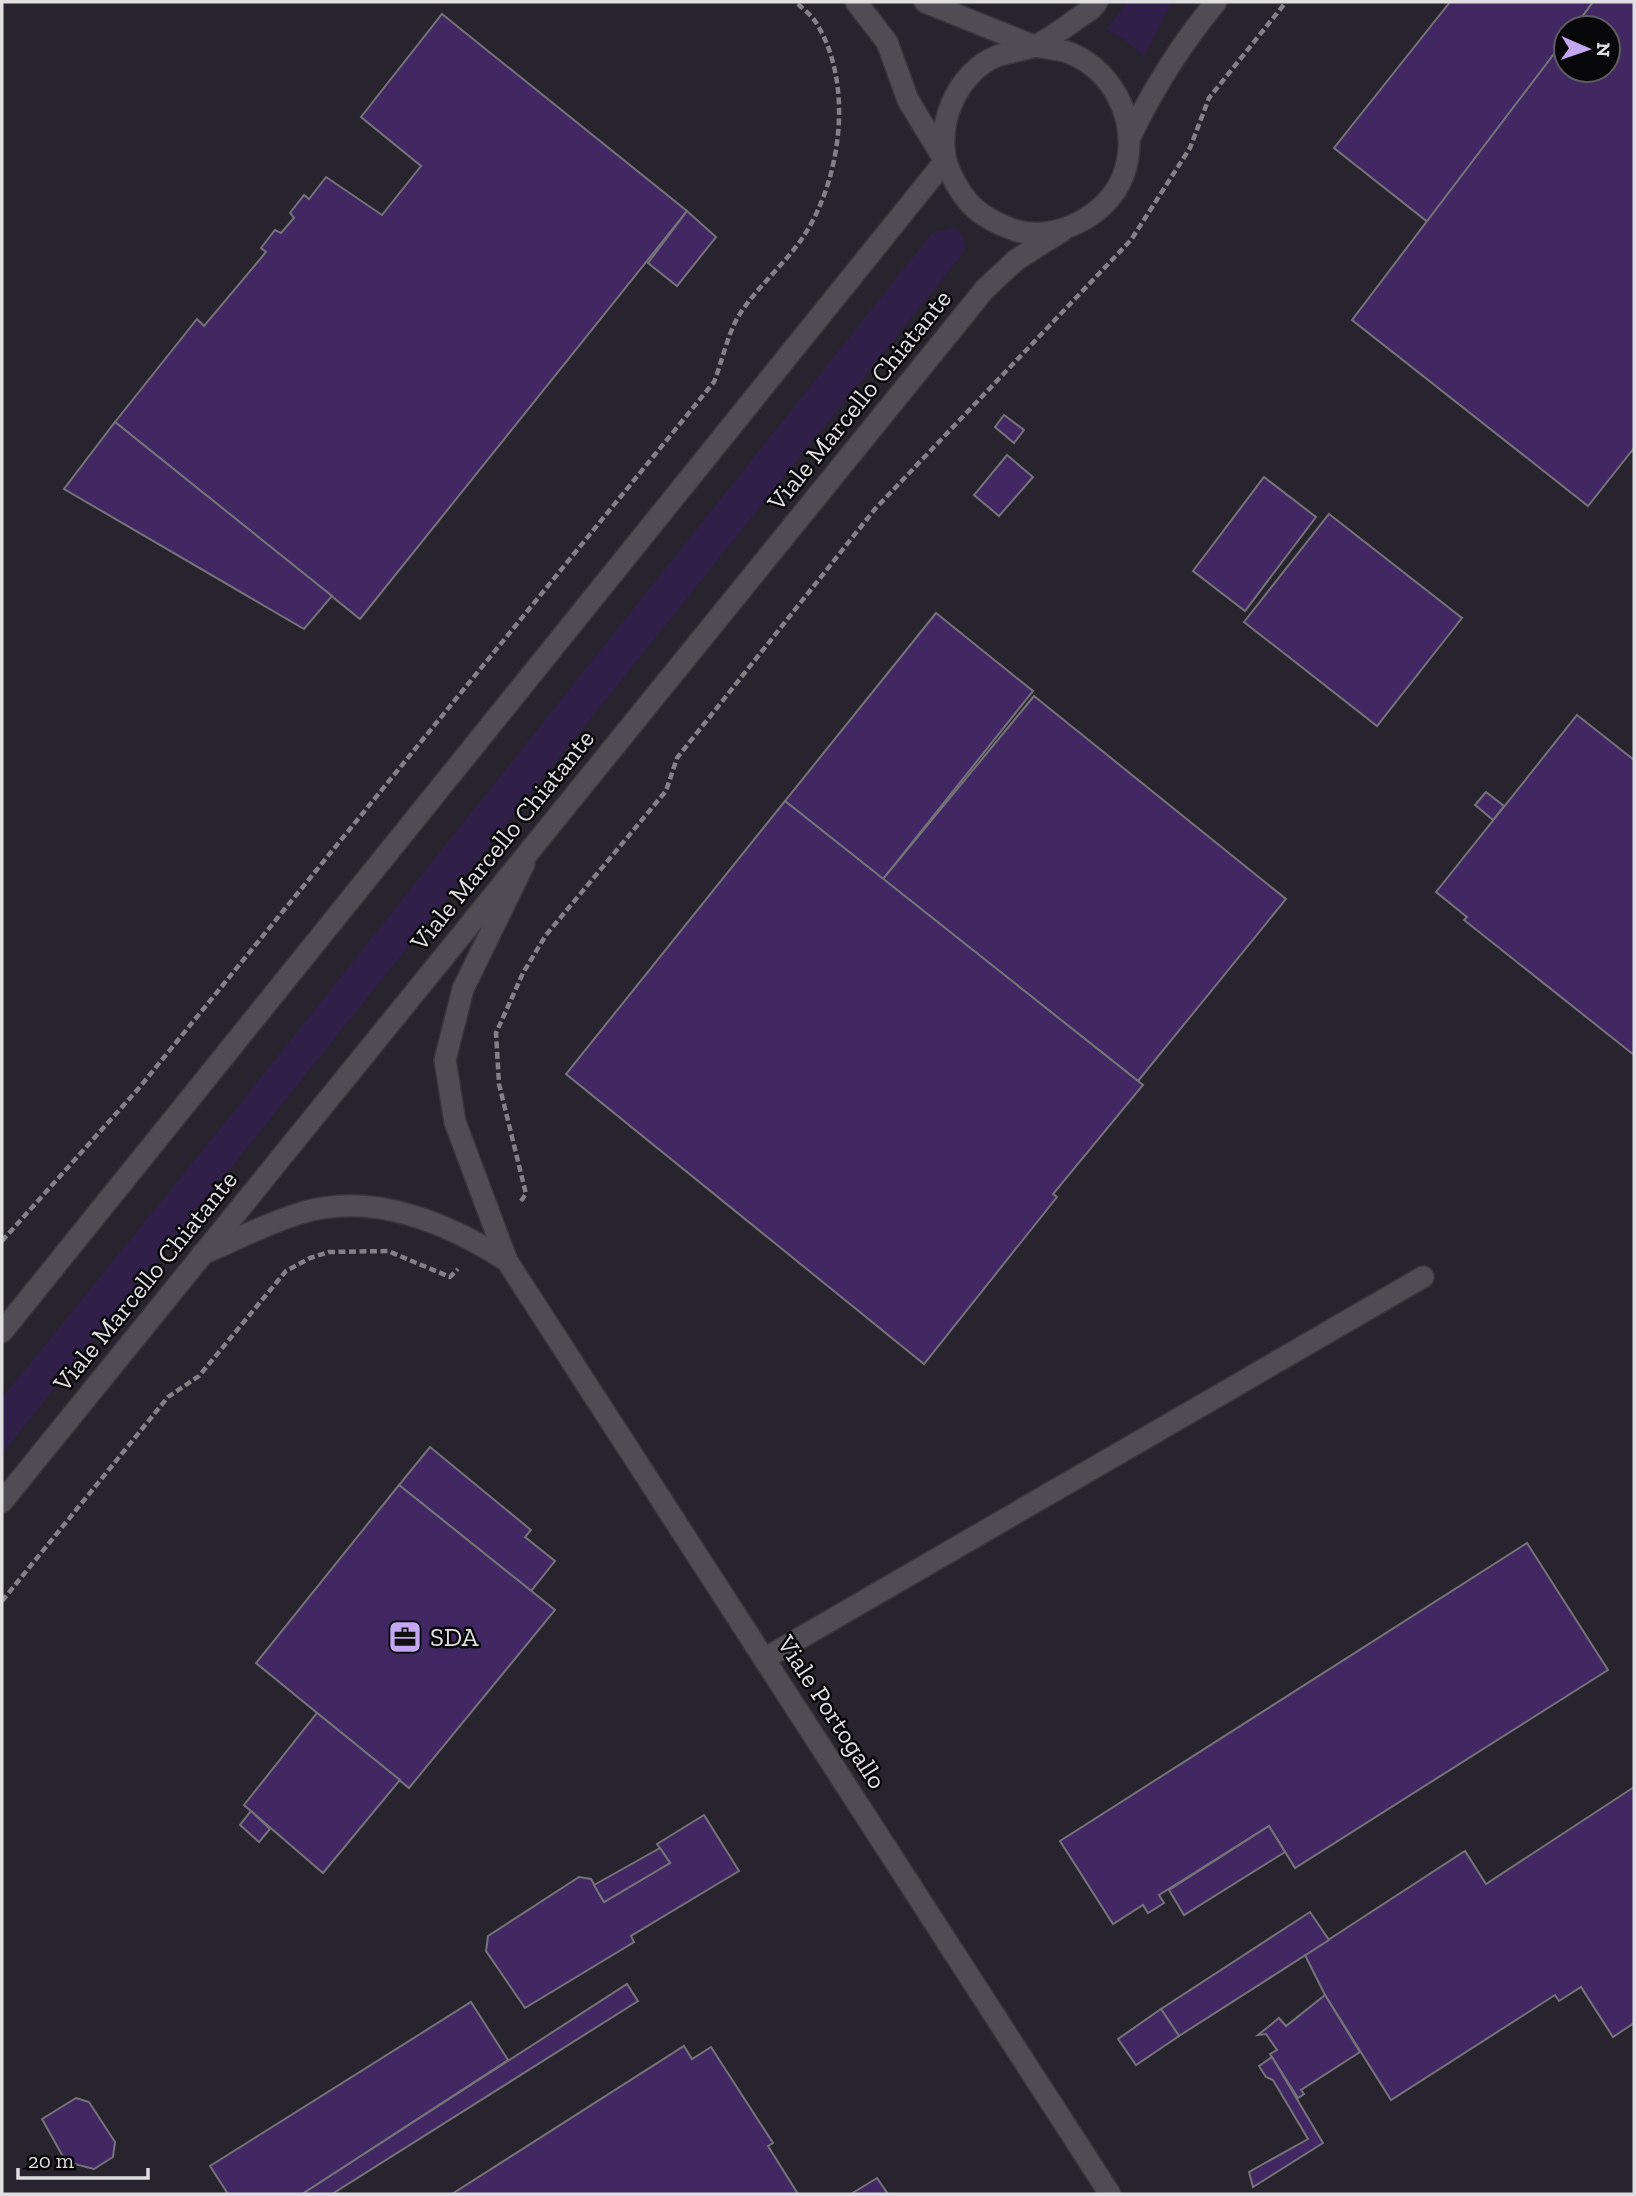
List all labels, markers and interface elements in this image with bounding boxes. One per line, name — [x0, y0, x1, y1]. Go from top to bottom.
north arrow — [1552, 14, 1622, 84]
text: N — [1592, 42, 1615, 57]
street label: Viale Marcello Chiatante — [759, 283, 958, 518]
street label: Viale Marcello Chiatante — [402, 723, 601, 958]
street label: Viale Marcello Chiatante — [45, 1164, 244, 1399]
office icon: SDA — [386, 1618, 424, 1656]
place label: SDA — [430, 1621, 479, 1653]
street label: Viale Portogallo — [770, 1628, 894, 1795]
scale bar — [18, 2136, 147, 2180]
text: 20 m — [28, 2148, 74, 2173]

